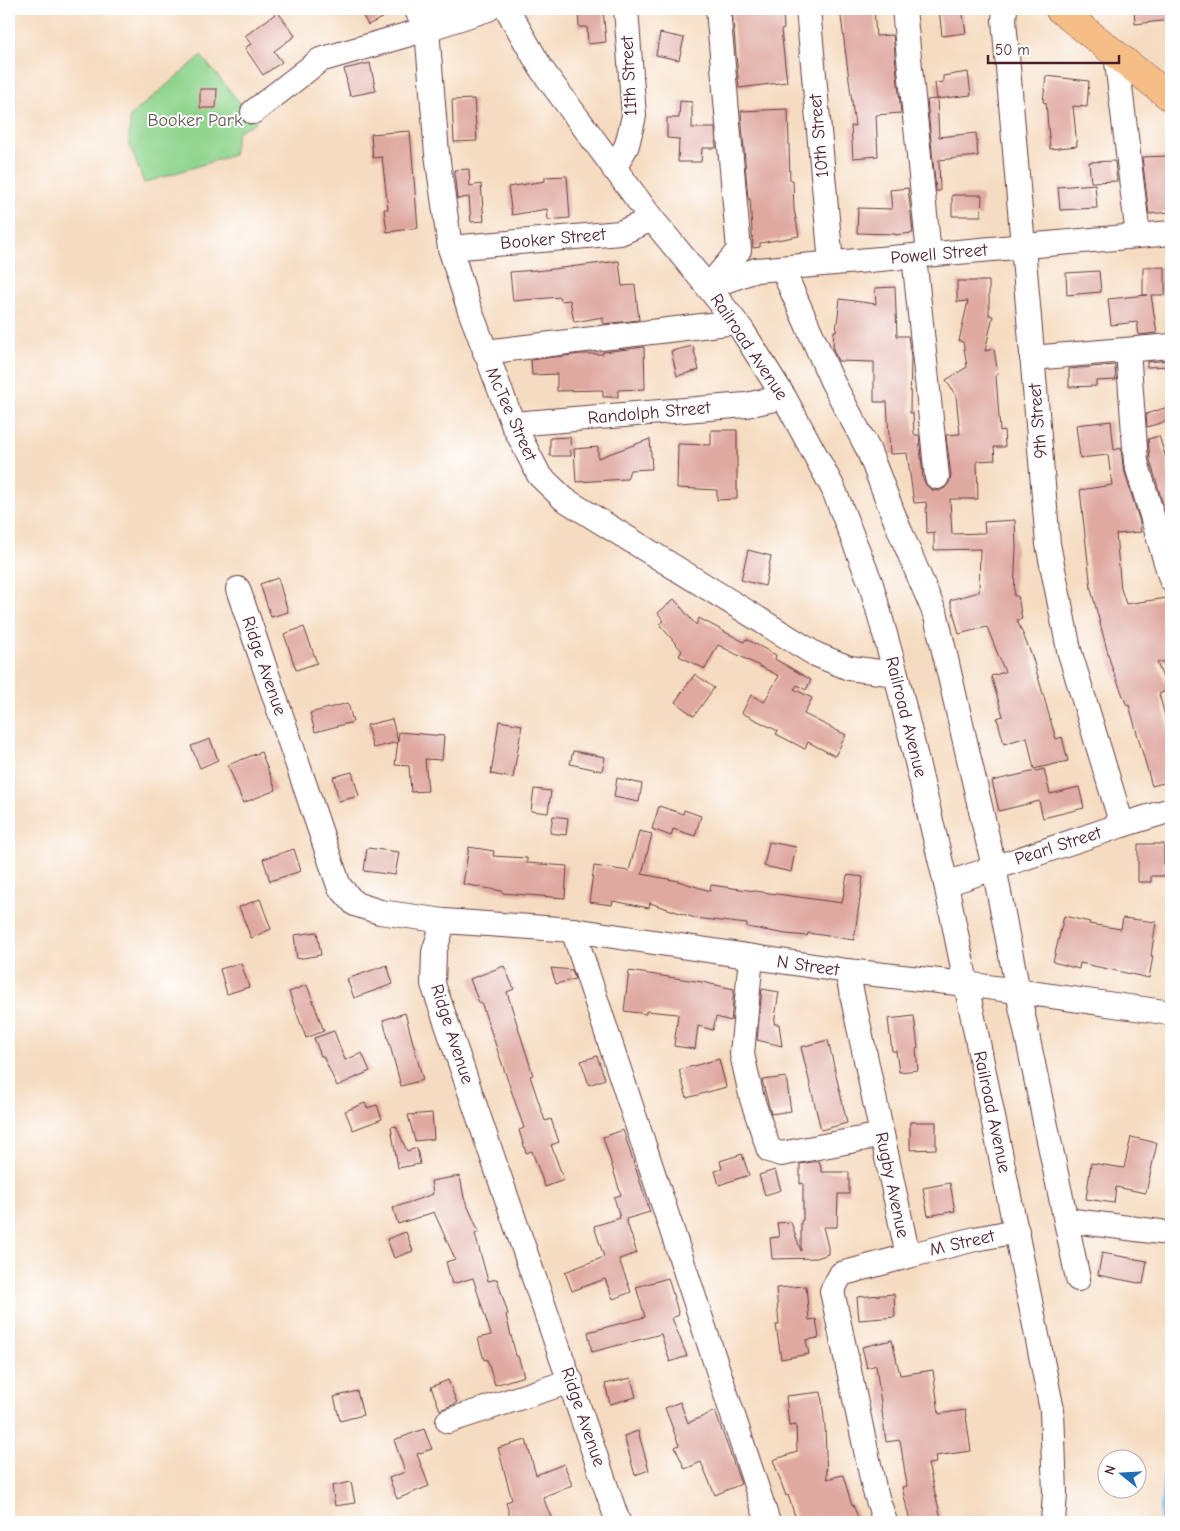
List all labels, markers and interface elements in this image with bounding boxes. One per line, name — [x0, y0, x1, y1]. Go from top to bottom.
scale bar — [988, 32, 1119, 64]
street label: 11th Street — [616, 35, 642, 117]
text: 50 m — [995, 41, 1030, 59]
street label: 10th Street — [805, 92, 833, 179]
park label: Booker Park — [147, 110, 243, 131]
street label: Booker Street — [499, 224, 607, 254]
street label: Powell Street — [890, 239, 989, 269]
street label: Railroad Avenue — [706, 290, 792, 404]
street label: McTee Street — [481, 364, 541, 465]
street label: 9th Street — [1024, 382, 1052, 459]
street label: Randolph Street — [587, 397, 712, 429]
street label: Ridge Avenue — [237, 614, 291, 718]
street label: Railroad Avenue — [881, 654, 931, 780]
street label: Pearl Street — [1012, 822, 1105, 870]
street label: N Street — [775, 951, 841, 981]
street label: Ridge Avenue — [426, 981, 478, 1087]
street label: Railroad Avenue — [969, 1049, 1015, 1175]
street label: Rugby Avenue — [871, 1130, 913, 1240]
street label: M Street — [927, 1225, 997, 1261]
street label: Ridge Avenue — [556, 1365, 610, 1469]
north arrow — [1098, 1448, 1148, 1498]
text: N — [1101, 1463, 1120, 1477]

